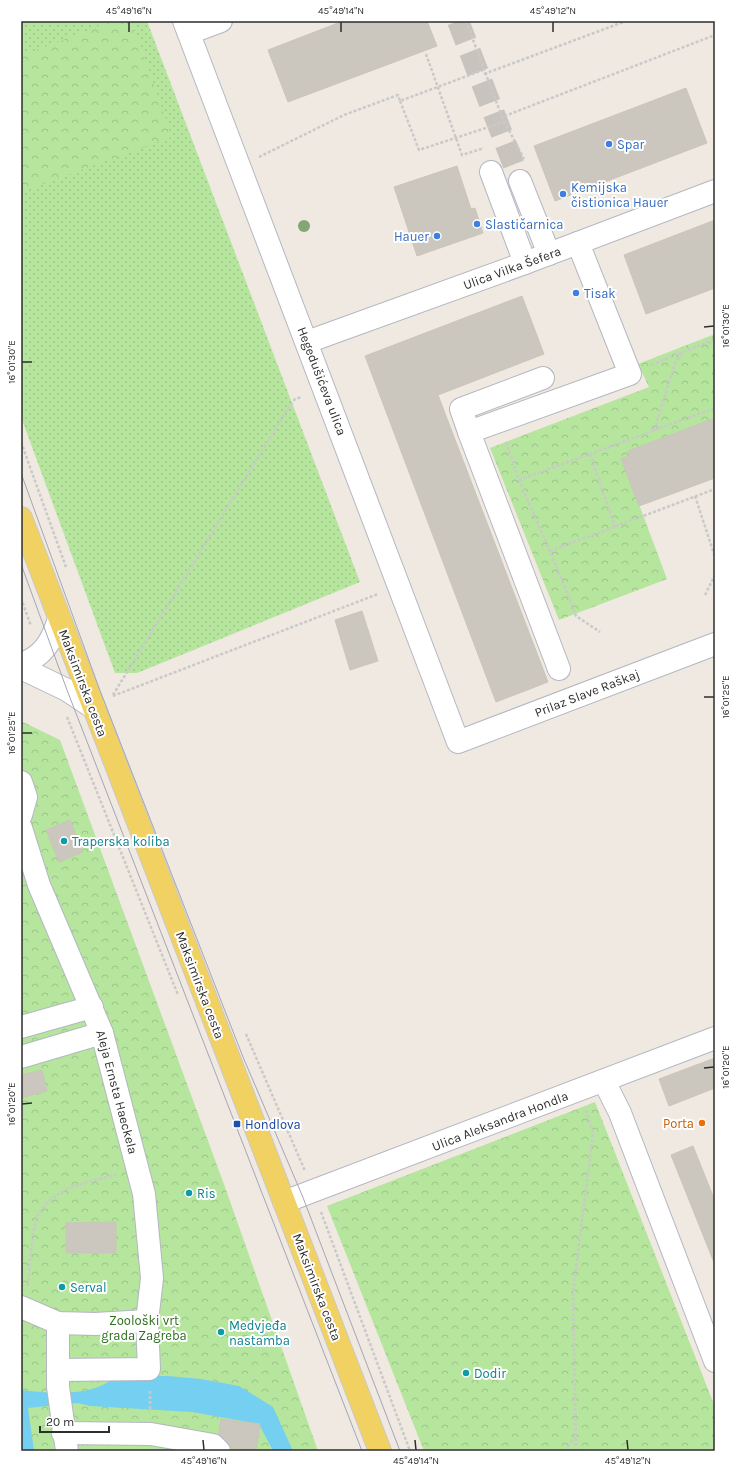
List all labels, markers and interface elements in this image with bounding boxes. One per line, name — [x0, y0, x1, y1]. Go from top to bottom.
text: 45°49'16"N — [106, 5, 152, 17]
text: 45°49'14"N — [318, 5, 364, 17]
text: 45°49'12"N — [530, 5, 576, 17]
place label: Spar — [617, 137, 645, 152]
marker: Spar — [604, 139, 614, 149]
place label: Kemijska čistionica Hauer — [571, 180, 668, 210]
marker: Kemijska čistionica Hauer — [558, 189, 568, 199]
place label: Slastičarnica — [485, 217, 563, 232]
marker: Slastičarnica — [472, 219, 482, 229]
place label: Hauer — [394, 229, 429, 244]
marker: Hauer — [432, 231, 442, 241]
street label: Ulica Vilka Šefera — [461, 242, 563, 293]
place label: Tisak — [584, 286, 616, 301]
marker: Tisak — [571, 288, 581, 298]
text: 16°01'30"E — [720, 304, 732, 348]
street label: Hegedušićeva ulica — [294, 325, 350, 437]
text: 16°01'30"E — [6, 340, 18, 384]
street label: Maksimirska cesta — [56, 627, 110, 739]
street label: Prilaz Slave Raškaj — [532, 666, 642, 720]
text: 16°01'25"E — [720, 675, 732, 719]
text: 16°01'25"E — [6, 711, 18, 755]
place label: Traperska koliba — [72, 834, 170, 849]
marker: Traperska koliba — [59, 836, 69, 846]
street label: Maksimirska cesta — [173, 929, 227, 1041]
street label: Aleja Ernsta Haeckela — [93, 1028, 141, 1156]
text: 16°01'20"E — [720, 1045, 732, 1089]
text: 16°01'20"E — [6, 1082, 18, 1126]
street label: Ulica Aleksandra Hondla — [430, 1088, 570, 1154]
place label: Porta — [663, 1116, 694, 1131]
place label: Hondlova — [245, 1117, 301, 1132]
marker: Porta — [697, 1118, 707, 1128]
marker: Hondlova — [232, 1119, 242, 1129]
place label: Ris — [197, 1186, 216, 1201]
marker: Ris — [184, 1188, 194, 1198]
street label: Maksimirska cesta — [290, 1231, 344, 1343]
place label: Serval — [70, 1280, 107, 1295]
marker: Serval — [57, 1282, 67, 1292]
park label: Zoološki vrt grada Zagreba — [101, 1313, 187, 1343]
place label: Medvjeđa nastamba — [229, 1318, 290, 1348]
marker: Medvjeđa nastamba — [216, 1327, 226, 1337]
place label: Dodir — [474, 1366, 506, 1381]
marker: Dodir — [461, 1368, 471, 1378]
scale bar — [40, 1408, 109, 1434]
text: 20 m — [46, 1415, 74, 1429]
text: 45°49'16"N — [181, 1455, 227, 1467]
text: 45°49'14"N — [393, 1455, 439, 1467]
text: 45°49'12"N — [605, 1455, 651, 1467]

